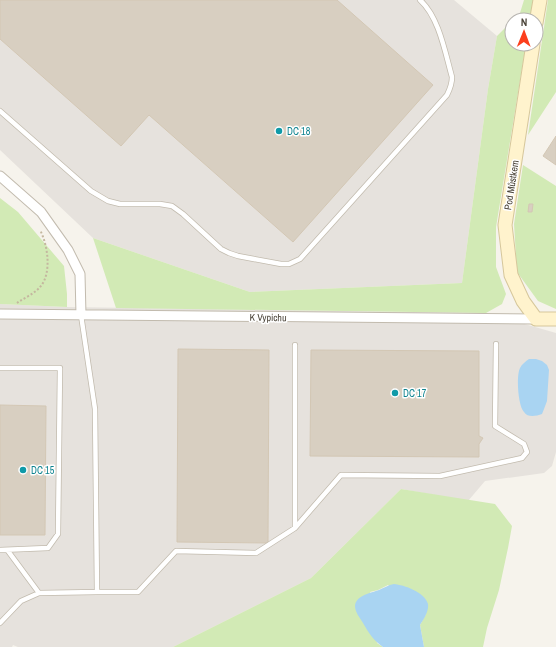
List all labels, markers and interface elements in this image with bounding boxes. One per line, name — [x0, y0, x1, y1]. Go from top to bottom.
north arrow — [504, 12, 544, 52]
text: N — [521, 15, 528, 29]
place label: DC 18 — [287, 125, 311, 138]
marker: DC 18 — [274, 126, 284, 136]
street label: Pod Můstkem — [501, 159, 522, 211]
street label: K Vypichu — [249, 311, 287, 324]
place label: DC 17 — [403, 387, 427, 400]
marker: DC 17 — [390, 388, 400, 398]
place label: DC 15 — [31, 464, 55, 477]
marker: DC 15 — [18, 465, 28, 475]

